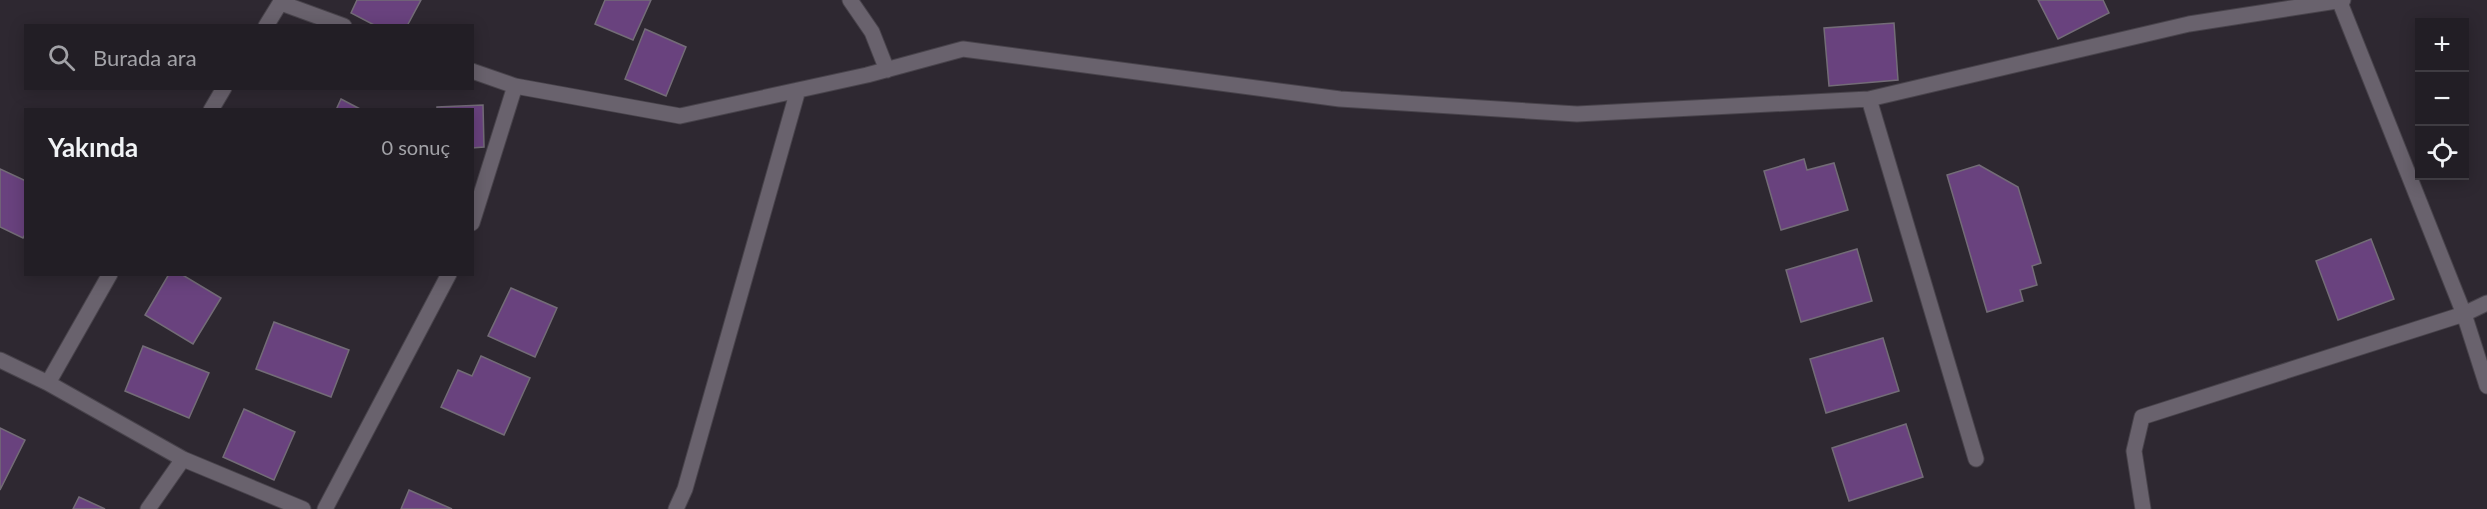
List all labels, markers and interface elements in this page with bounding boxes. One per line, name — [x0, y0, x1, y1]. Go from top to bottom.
map controls — [2415, 18, 2469, 180]
button: + — [2415, 18, 2469, 72]
search box — [24, 24, 474, 90]
icon: search — [45, 41, 78, 74]
text: Burada ara — [93, 44, 197, 71]
button: − — [2415, 72, 2469, 126]
button: locate — [2415, 126, 2469, 180]
text: Yakında — [48, 131, 138, 163]
text: 0 sonuç — [381, 135, 450, 159]

